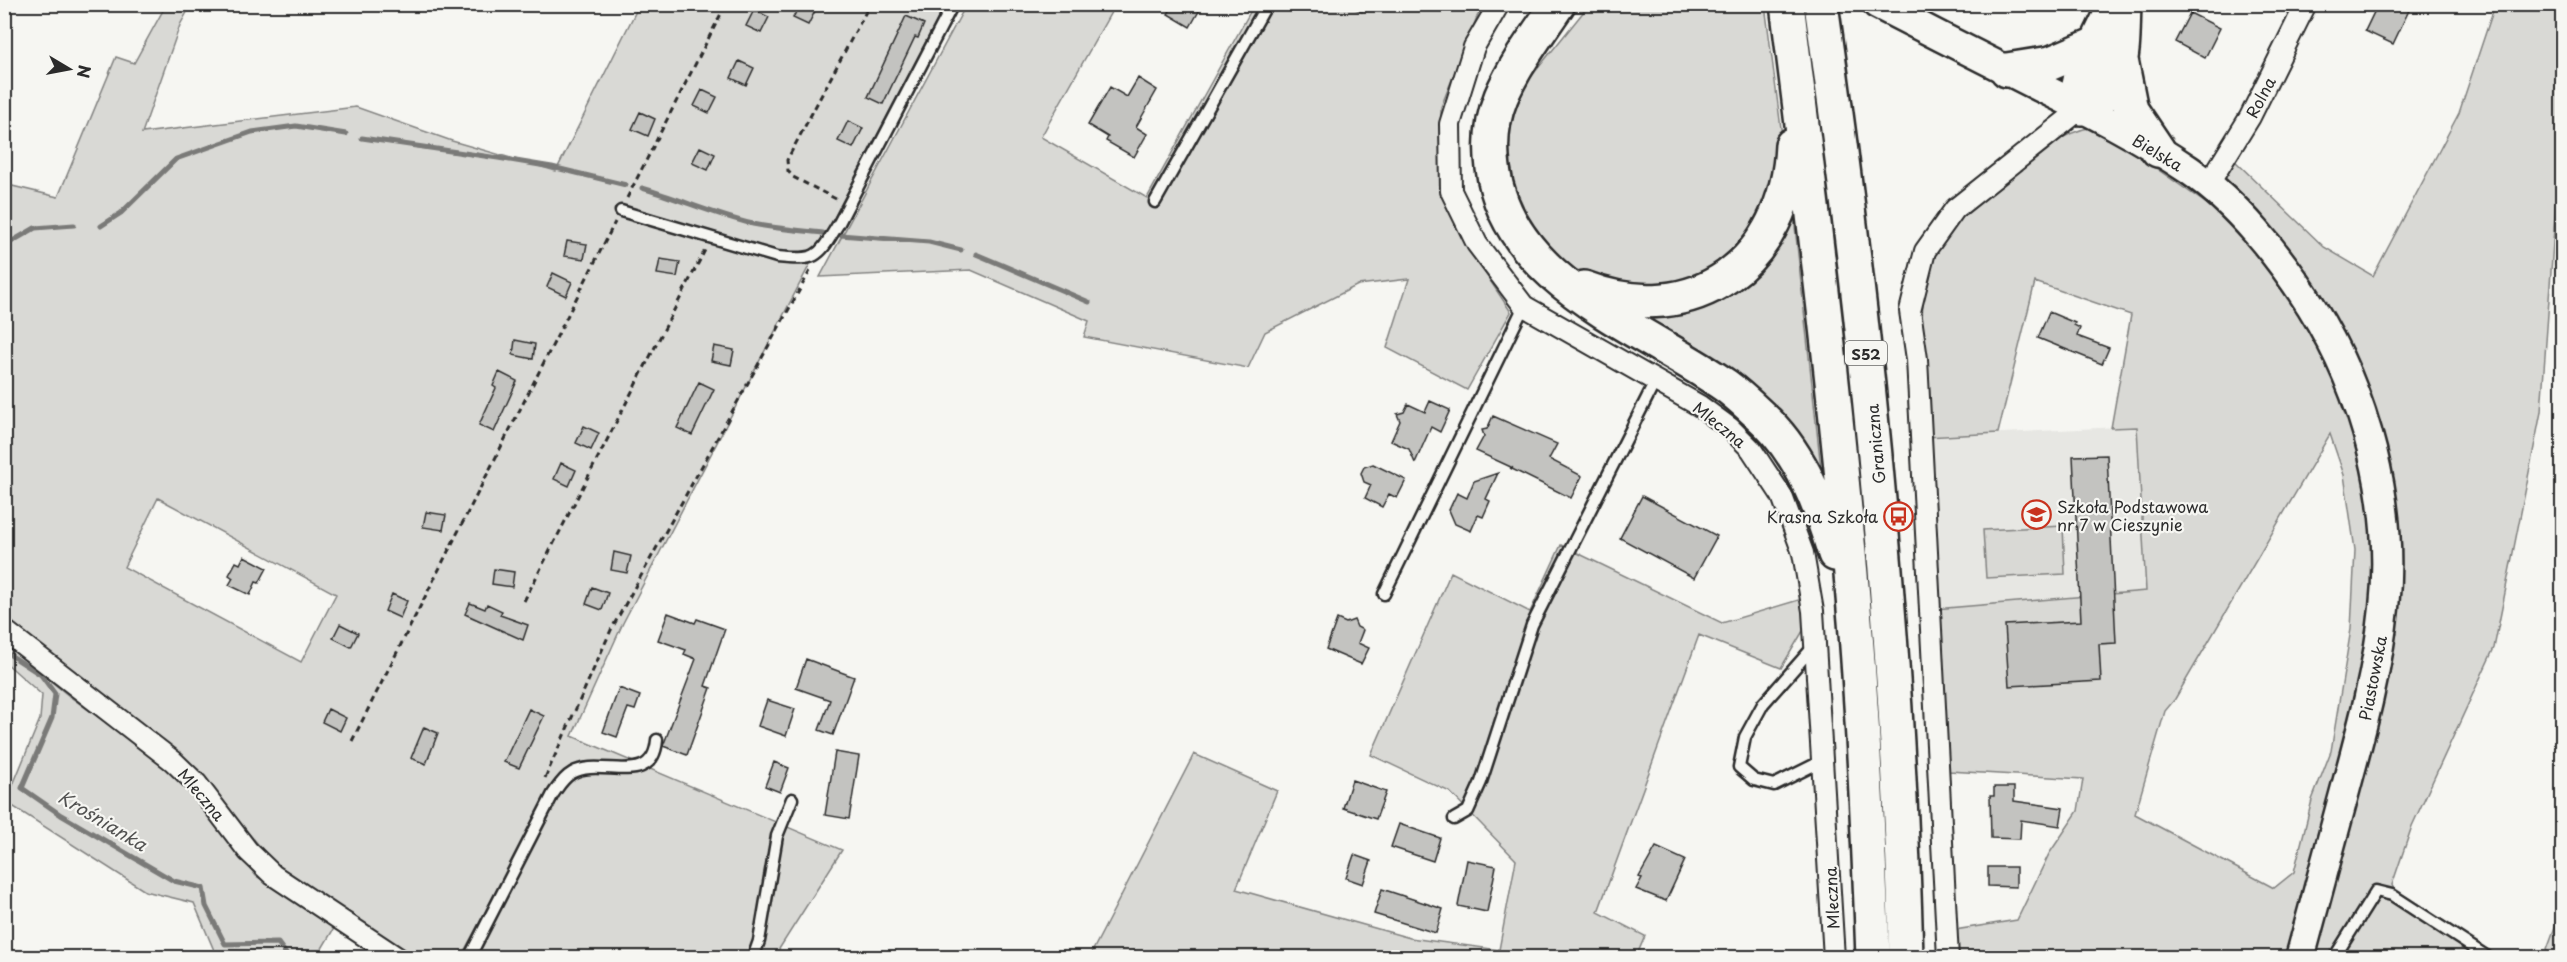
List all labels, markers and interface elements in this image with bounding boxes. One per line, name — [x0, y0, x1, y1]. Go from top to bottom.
north arrow — [39, 39, 99, 99]
text: N — [72, 63, 98, 80]
street label: Rolna — [2239, 72, 2281, 122]
street label: Bielska — [2128, 128, 2188, 176]
road number: S52 — [1845, 341, 1887, 365]
street label: Mleczna — [1688, 395, 1752, 453]
street label: Graniczna — [1860, 403, 1890, 485]
place label: Szkoła Podstawowa nr 7 w Cieszynie — [2057, 494, 2208, 536]
school or university icon: Szkoła Podstawowa nr 7 w Cieszynie — [2020, 499, 2052, 531]
bus stop icon: Krasna Szkoła — [1883, 500, 1915, 532]
place label: Krasna Szkoła — [1767, 504, 1878, 528]
street label: Piastowska — [2352, 633, 2392, 723]
street label: Mleczna — [173, 762, 231, 826]
water label: Krośnianka — [54, 783, 153, 858]
street label: Mleczna — [1817, 866, 1845, 930]

